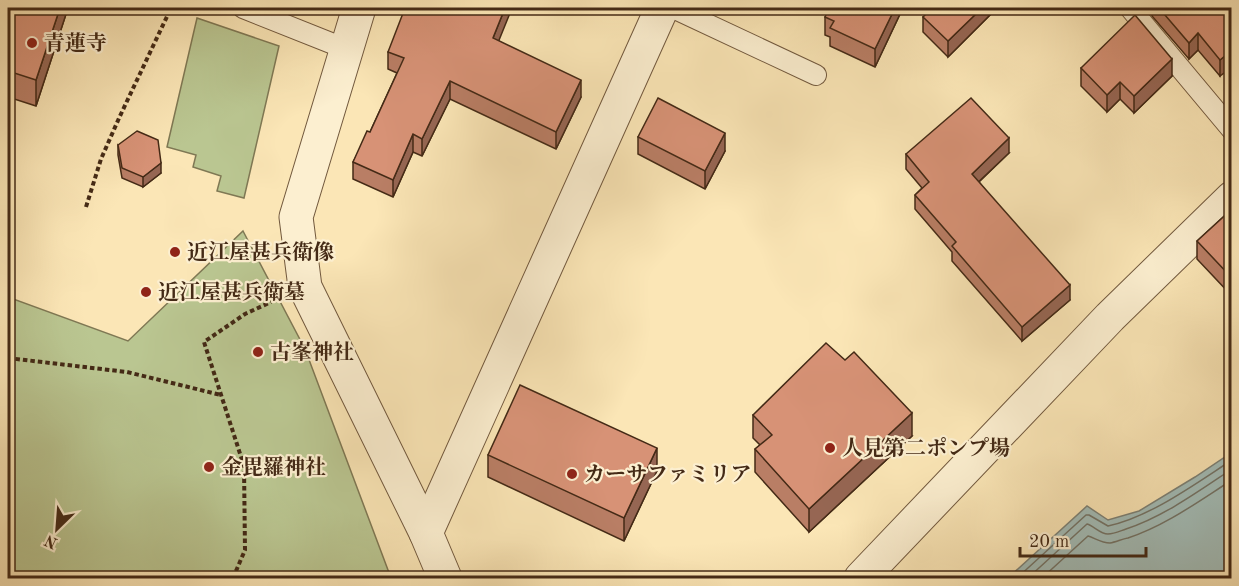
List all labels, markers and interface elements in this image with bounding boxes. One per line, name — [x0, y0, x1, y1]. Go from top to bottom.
place label: 青蓮寺 — [44, 32, 107, 55]
marker: 青蓮寺 — [25, 36, 39, 50]
place label: 近江屋甚兵衛像 — [187, 240, 334, 264]
marker: 近江屋甚兵衛像 — [168, 245, 182, 259]
place label: 近江屋甚兵衛墓 — [158, 280, 305, 304]
marker: 近江屋甚兵衛墓 — [139, 285, 153, 299]
place label: 古峯神社 — [270, 341, 354, 364]
marker: 古峯神社 — [251, 345, 265, 359]
place label: 人見第二ポンプ場 — [842, 437, 1010, 460]
marker: 人見第二ポンプ場 — [823, 441, 837, 455]
place label: 金毘羅神社 — [221, 455, 326, 479]
marker: 金毘羅神社 — [202, 460, 216, 474]
place label: カーサファミリア — [584, 464, 752, 486]
marker: カーサファミリア — [565, 467, 579, 481]
north arrow — [27, 499, 87, 559]
scale bar — [1020, 520, 1146, 558]
text: N — [42, 531, 60, 551]
text: 20 m — [1029, 533, 1069, 551]

